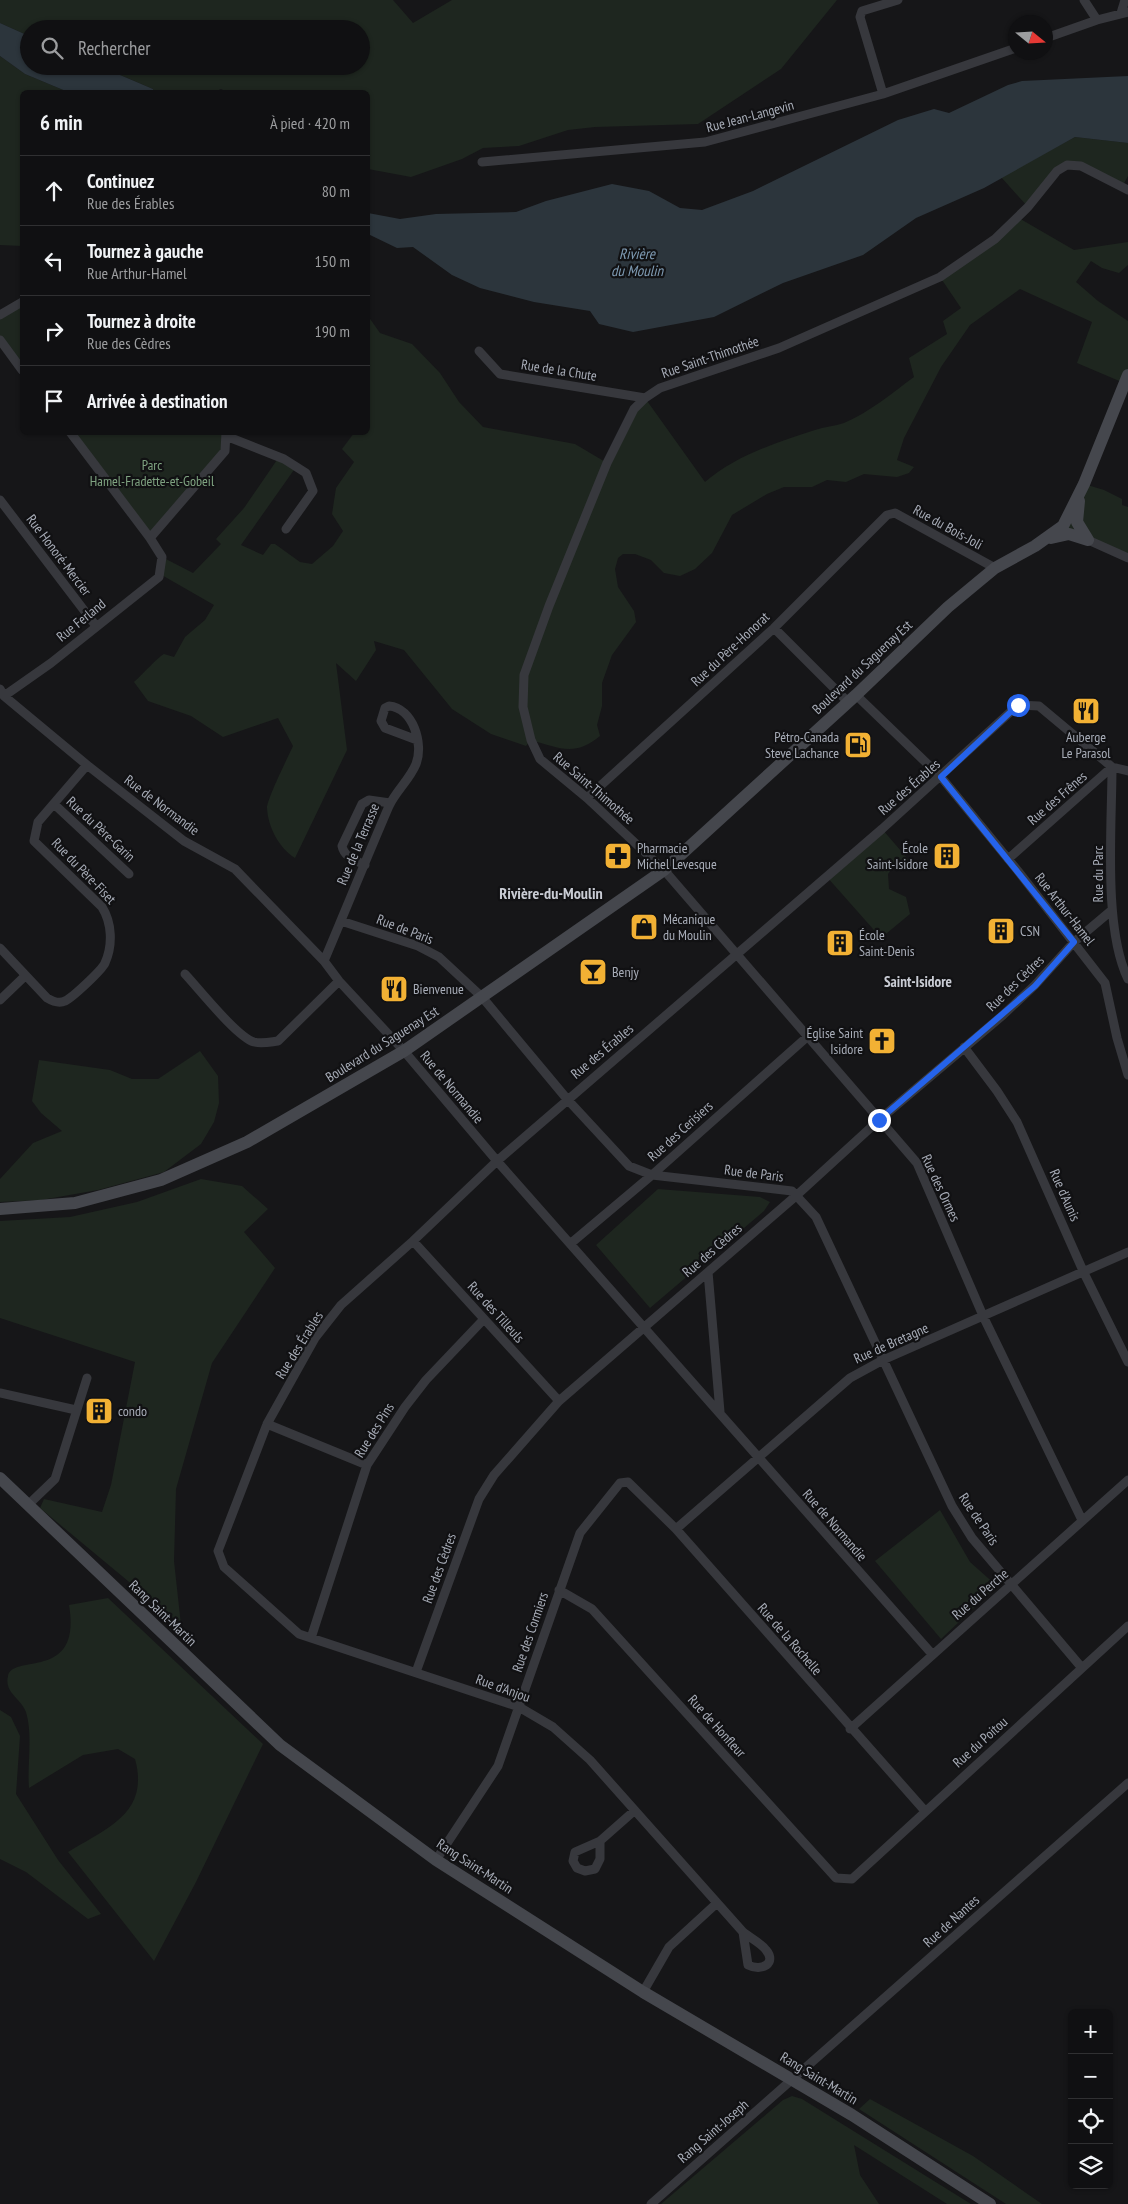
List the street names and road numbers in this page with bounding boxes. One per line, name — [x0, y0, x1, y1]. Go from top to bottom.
street label: Rue Jean-Langevin — [704, 96, 796, 136]
street label: Rue Saint-Thimothée — [659, 332, 761, 382]
street label: Rue de la Chute — [520, 355, 598, 385]
street label: Rue du Bois-Joli — [910, 500, 986, 554]
street label: Rue Honoré-Mercier — [23, 511, 96, 599]
street label: Rue Ferland — [53, 595, 109, 645]
street label: Rue du Père-Honorat — [687, 608, 773, 690]
street label: Boulevard du Saguenay Est — [808, 616, 916, 718]
street label: Rue Saint-Thimothée — [550, 748, 638, 828]
street label: Rue des Érables — [874, 755, 944, 819]
street label: Rue des Frênes — [1023, 767, 1091, 829]
street label: Rue de Normandie — [121, 771, 203, 839]
street label: Rue du Père-Garin — [63, 793, 139, 865]
street label: Rue de la Terrasse — [333, 800, 383, 888]
street label: Rue du Père-Fiset — [48, 834, 120, 908]
street label: Rue du Parc — [1089, 845, 1107, 903]
street label: Rue Arthur-Hamel — [1031, 869, 1099, 949]
street label: Rue de Paris — [374, 910, 436, 948]
street label: Rue des Cèdres — [982, 951, 1048, 1015]
street label: Boulevard du Saguenay Est — [322, 1002, 442, 1086]
street label: Rue des Érables — [567, 1019, 637, 1082]
street label: Rue de Normandie — [416, 1047, 488, 1127]
street label: Rue des Cerisiers — [644, 1097, 717, 1165]
street label: Rue des Ormes — [918, 1151, 965, 1225]
street label: Rue de Paris — [723, 1160, 785, 1186]
street label: Rue d'Aunis — [1046, 1166, 1085, 1224]
street label: Rue des Cèdres — [678, 1219, 746, 1281]
street label: Rue des Tilleuls — [464, 1278, 528, 1347]
street label: Rue des Érables — [271, 1308, 327, 1382]
street label: Rue de Bretagne — [851, 1318, 931, 1367]
street label: Rue des Pins — [350, 1399, 398, 1461]
street label: Rue de Normandie — [799, 1485, 871, 1565]
street label: Rue de Paris — [955, 1489, 1003, 1549]
street label: Rue des Cèdres — [418, 1530, 460, 1606]
street label: Rue du Perche — [948, 1564, 1012, 1623]
street label: Rang Saint-Martin — [125, 1576, 201, 1650]
street label: Rue des Cormiers — [508, 1589, 552, 1674]
street label: Rue de la Rochelle — [754, 1599, 826, 1679]
street label: Rue d'Anjou — [473, 1670, 533, 1706]
street label: Rue de Honfleur — [684, 1691, 750, 1761]
street label: Rue du Poitou — [949, 1713, 1011, 1771]
street label: Rang Saint-Martin — [433, 1835, 517, 1897]
street label: Rue de Nantes — [919, 1891, 983, 1951]
street label: Rang Saint-Martin — [777, 2048, 861, 2108]
street label: Rang Saint-Joseph — [674, 2095, 752, 2167]

